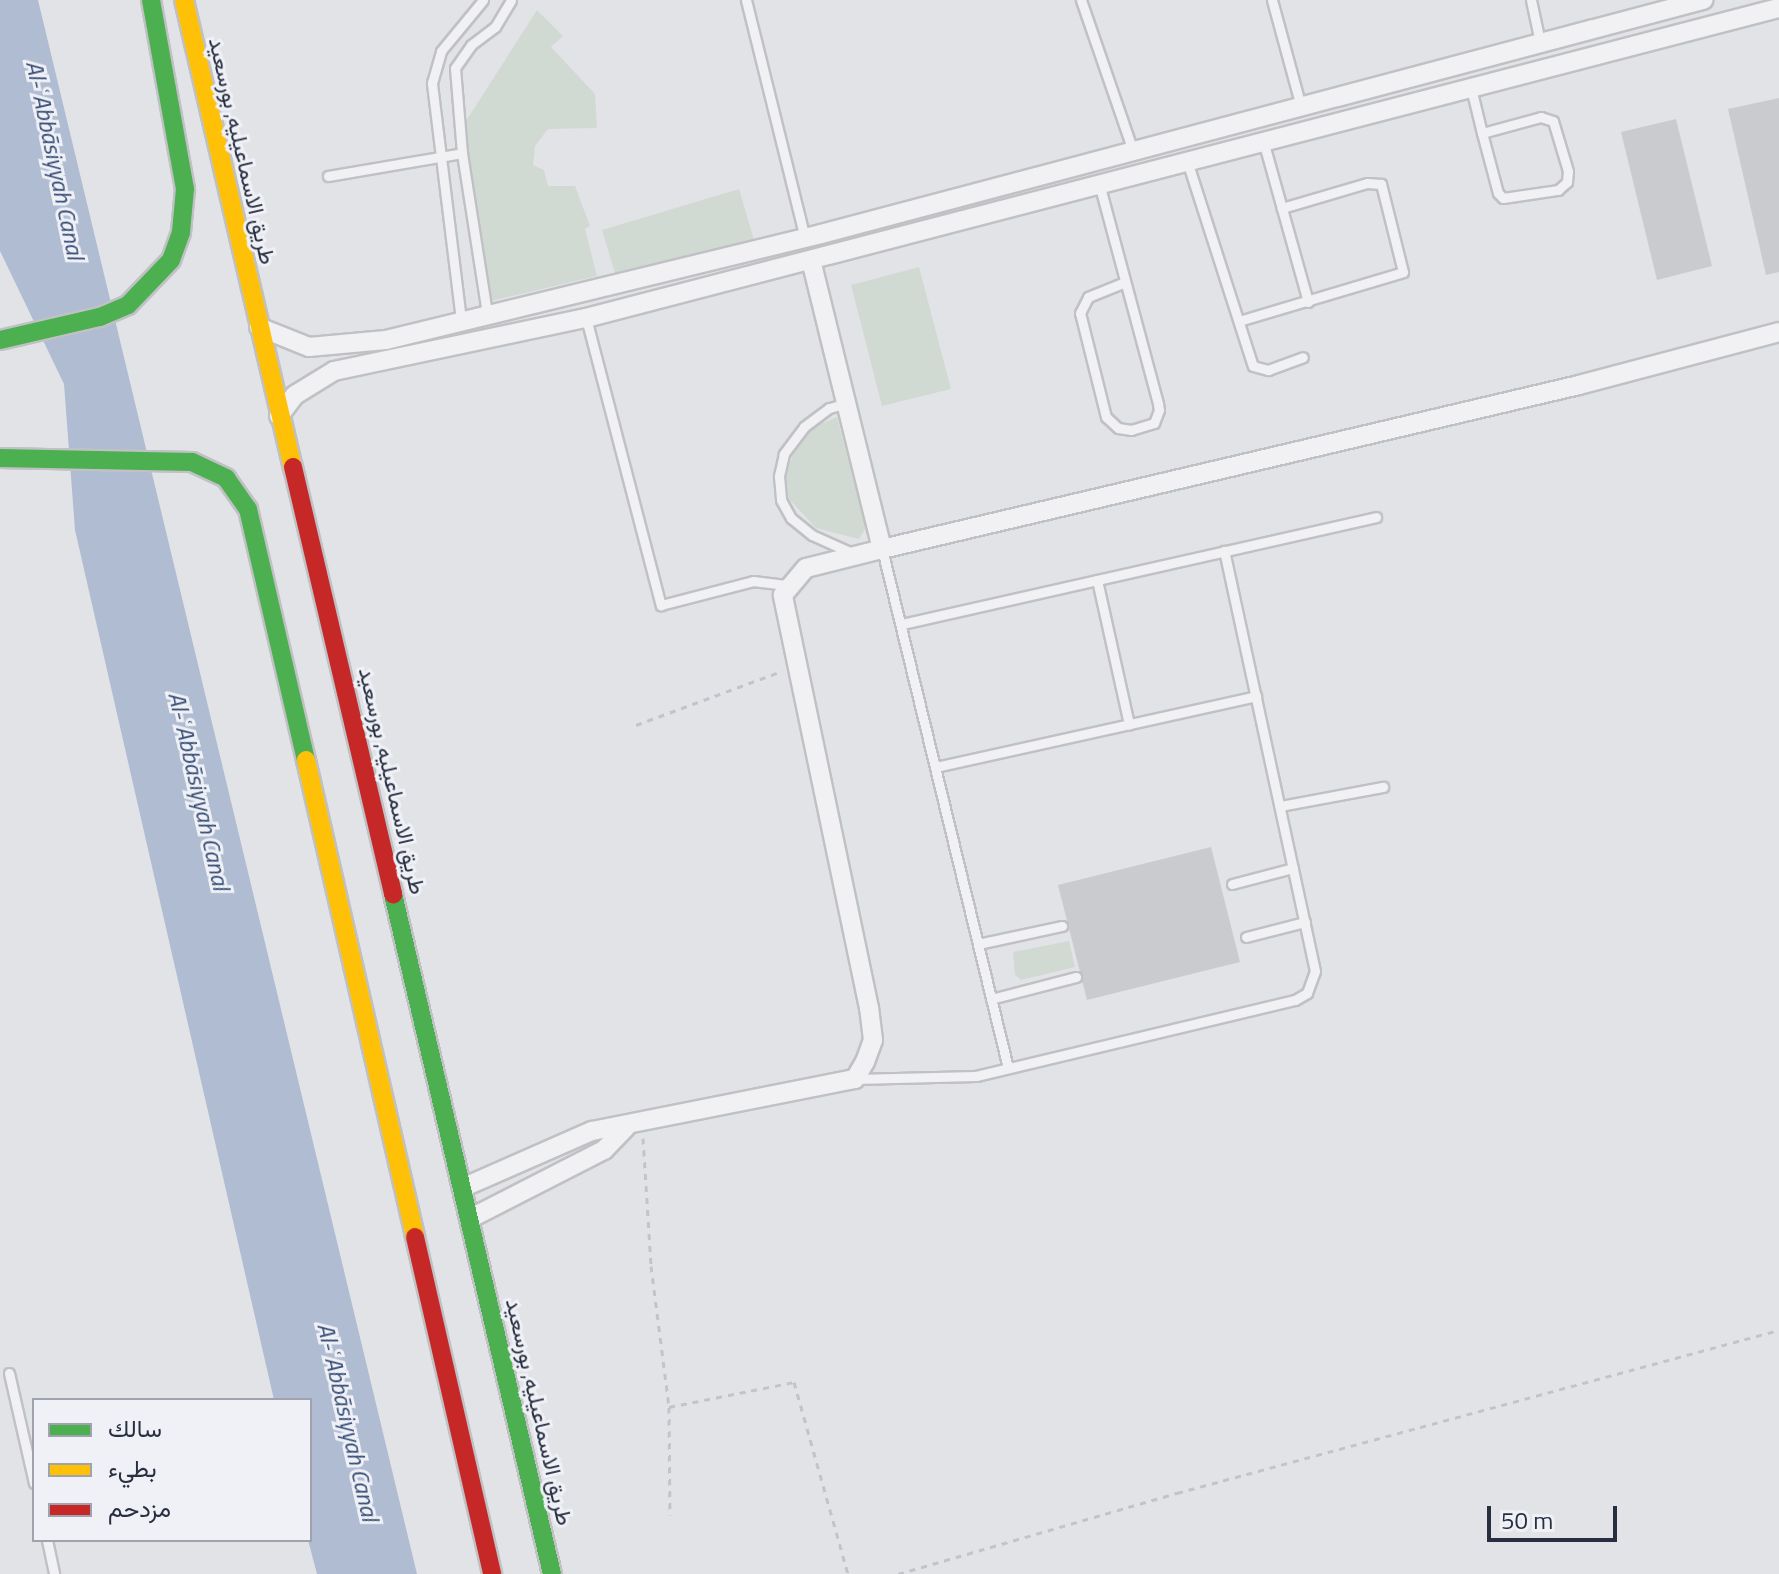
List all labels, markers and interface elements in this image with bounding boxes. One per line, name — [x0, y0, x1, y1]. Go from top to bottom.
street label: طريق الاسماعيليه, بورسعيد — [203, 35, 281, 267]
water label: Al-ʿAbbāsiyyah Canal — [20, 58, 90, 262]
street label: طريق الاسماعيليه, بورسعيد — [353, 665, 431, 897]
water label: Al-ʿAbbāsiyyah Canal — [162, 689, 236, 893]
street label: طريق الاسماعيليه, بورسعيد — [500, 1296, 578, 1528]
water label: Al-ʿAbbāsiyyah Canal — [311, 1320, 385, 1524]
legend — [32, 1398, 312, 1542]
text: سالك — [108, 1410, 162, 1446]
text: بطيء — [108, 1450, 157, 1486]
text: مزدحم — [108, 1490, 171, 1526]
scale bar — [1491, 1490, 1621, 1540]
text: 50 m — [1501, 1502, 1553, 1538]

